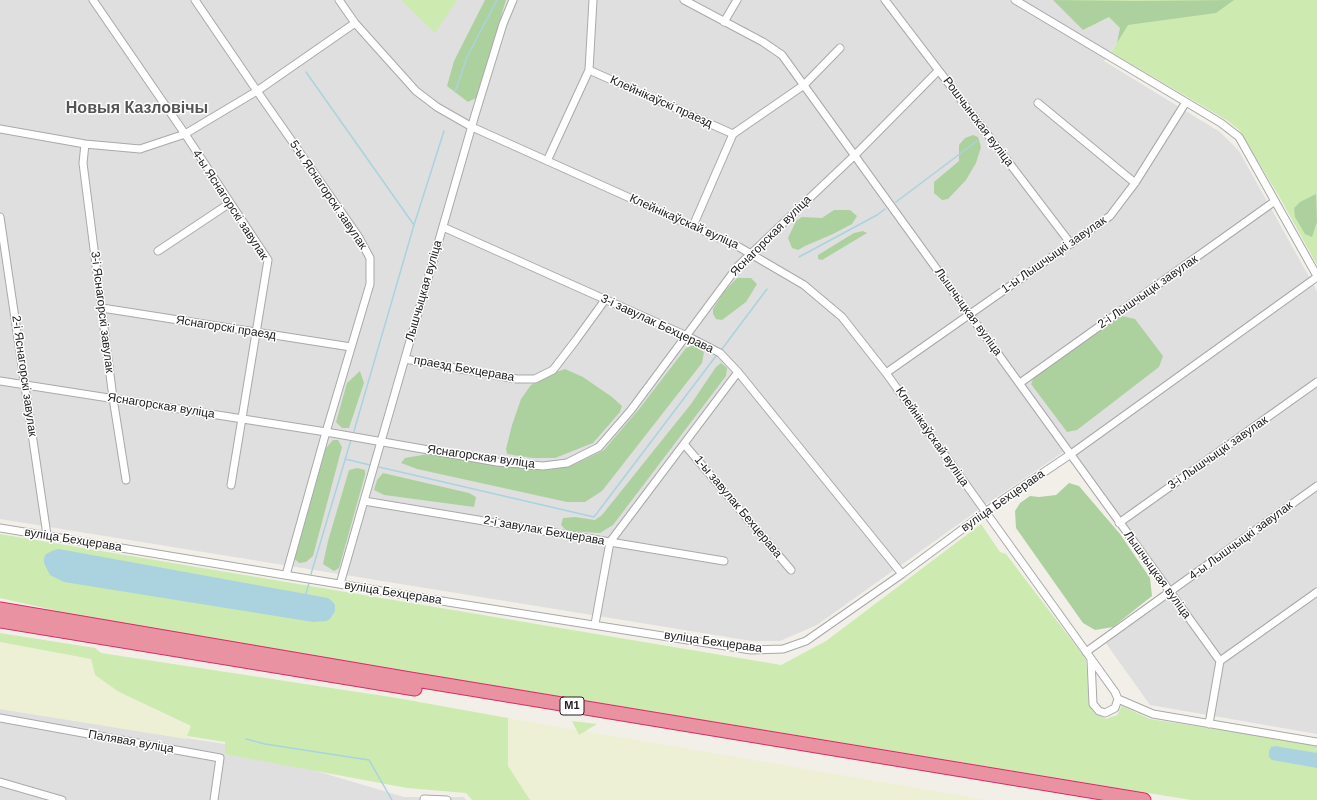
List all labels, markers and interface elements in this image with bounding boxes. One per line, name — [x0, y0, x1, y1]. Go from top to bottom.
street label: Клейнікаўскі праезд — [608, 73, 714, 131]
street label: Рошчынская вуліца — [940, 74, 1016, 170]
district label: Новыя Казловічы — [66, 99, 208, 119]
street label: 5-ы Яснагорскі завулак — [286, 138, 370, 252]
street label: 4-ы Яснагорскі завулак — [189, 147, 271, 263]
street label: Клейнікаўскай вуліца — [627, 191, 741, 253]
street label: Яснагорская вуліца — [728, 193, 814, 279]
street label: 1-ы Лышчыцкі завулак — [999, 213, 1109, 297]
street label: Лышчыцкая вуліца — [403, 239, 445, 343]
street label: 3-і Яснагорскі завулак — [87, 250, 117, 374]
street label: 2-і Лышчыцкі завулак — [1095, 252, 1201, 332]
street label: Лышчыцкая вуліца — [931, 265, 1005, 359]
street label: 3-і завулак Бехцерава — [598, 292, 716, 356]
street label: Яснагорскі праезд — [175, 313, 277, 343]
street label: 2-і Яснагорскі завулак — [8, 314, 40, 438]
street label: праезд Бехцерава — [413, 353, 515, 385]
street label: Клейнікаўскай вуліца — [892, 384, 972, 490]
street label: Яснагорская вуліца — [106, 390, 216, 422]
street label: 3-і Лышчыцкі завулак — [1165, 413, 1271, 493]
street label: Яснагорская вуліца — [426, 442, 536, 472]
street label: 1-ы завулак Бехцерава — [691, 453, 785, 561]
street label: вуліца Бехцерава — [959, 467, 1047, 535]
street label: 4-ы Лышчыцкі завулак — [1186, 499, 1296, 583]
street label: 2-і завулак Бехцерава — [482, 513, 606, 549]
street label: вуліца Бехцерава — [23, 525, 123, 555]
street label: Лышчыцкая вуліца — [1120, 528, 1194, 622]
street label: вуліца Бехцерава — [343, 578, 443, 608]
street label: вуліца Бехцерава — [663, 628, 763, 656]
road number: М1 — [560, 697, 584, 715]
street label: Палявая вуліца — [87, 727, 175, 757]

